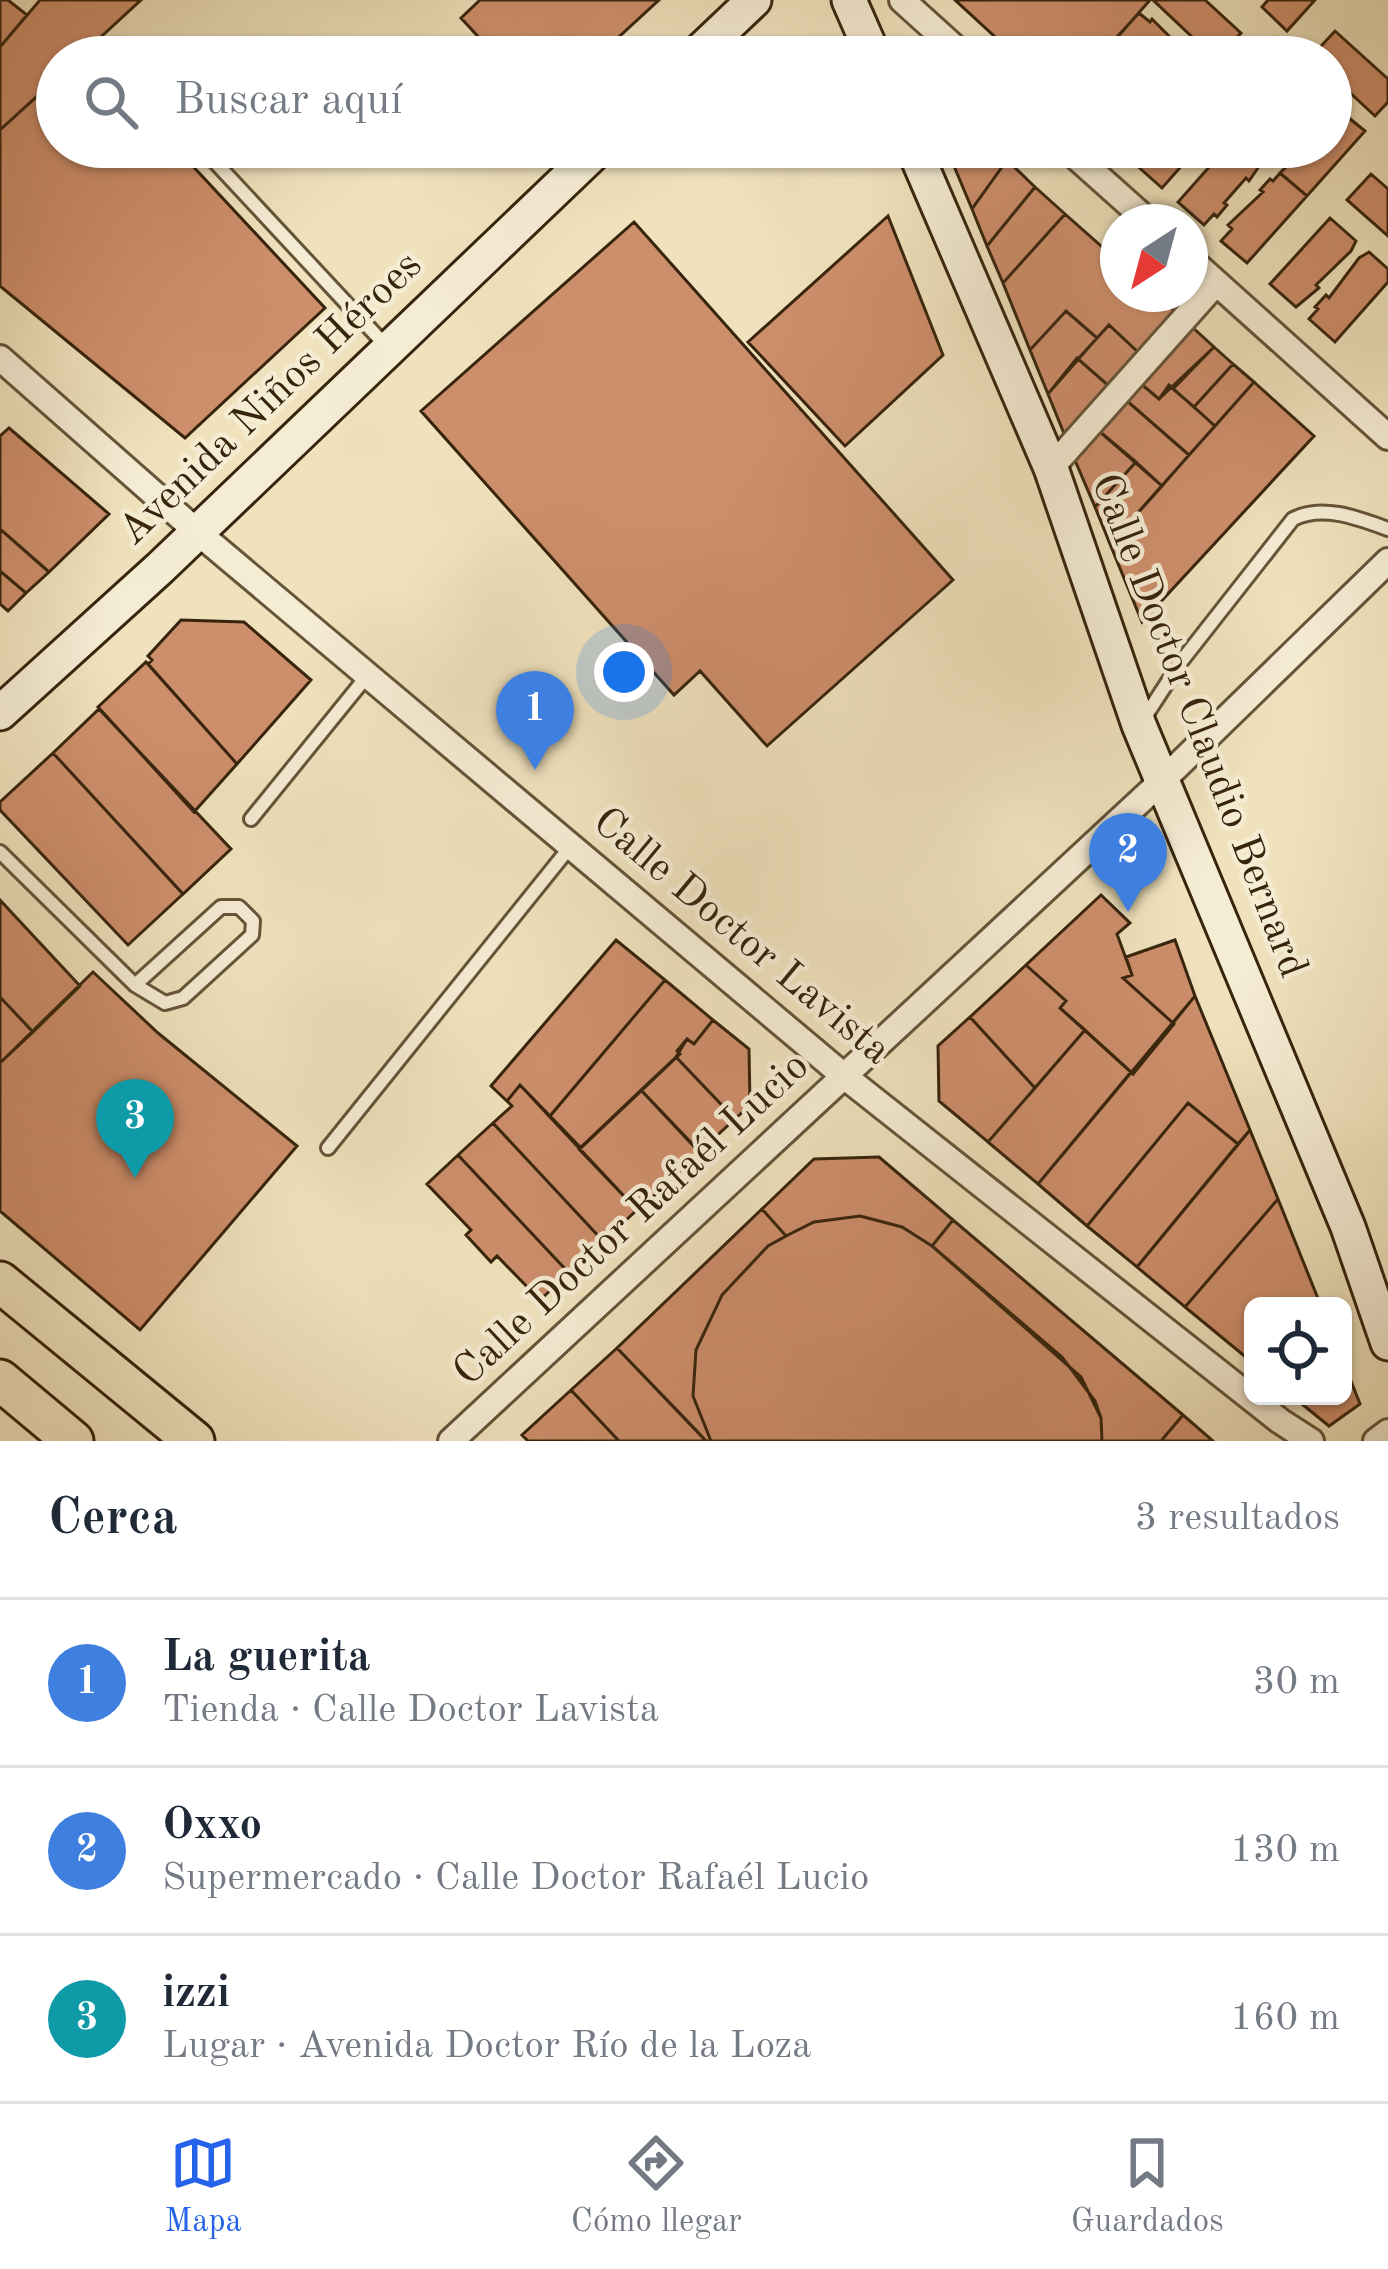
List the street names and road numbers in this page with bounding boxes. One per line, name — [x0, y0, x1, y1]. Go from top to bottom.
street label: Avenida Niños Héroes — [112, 244, 430, 554]
street label: Calle Doctor Claudio Bernard — [1082, 468, 1314, 984]
street label: Calle Doctor Lavista — [584, 801, 898, 1073]
street label: Calle Doctor Rafaél Lucio — [447, 1045, 817, 1395]

